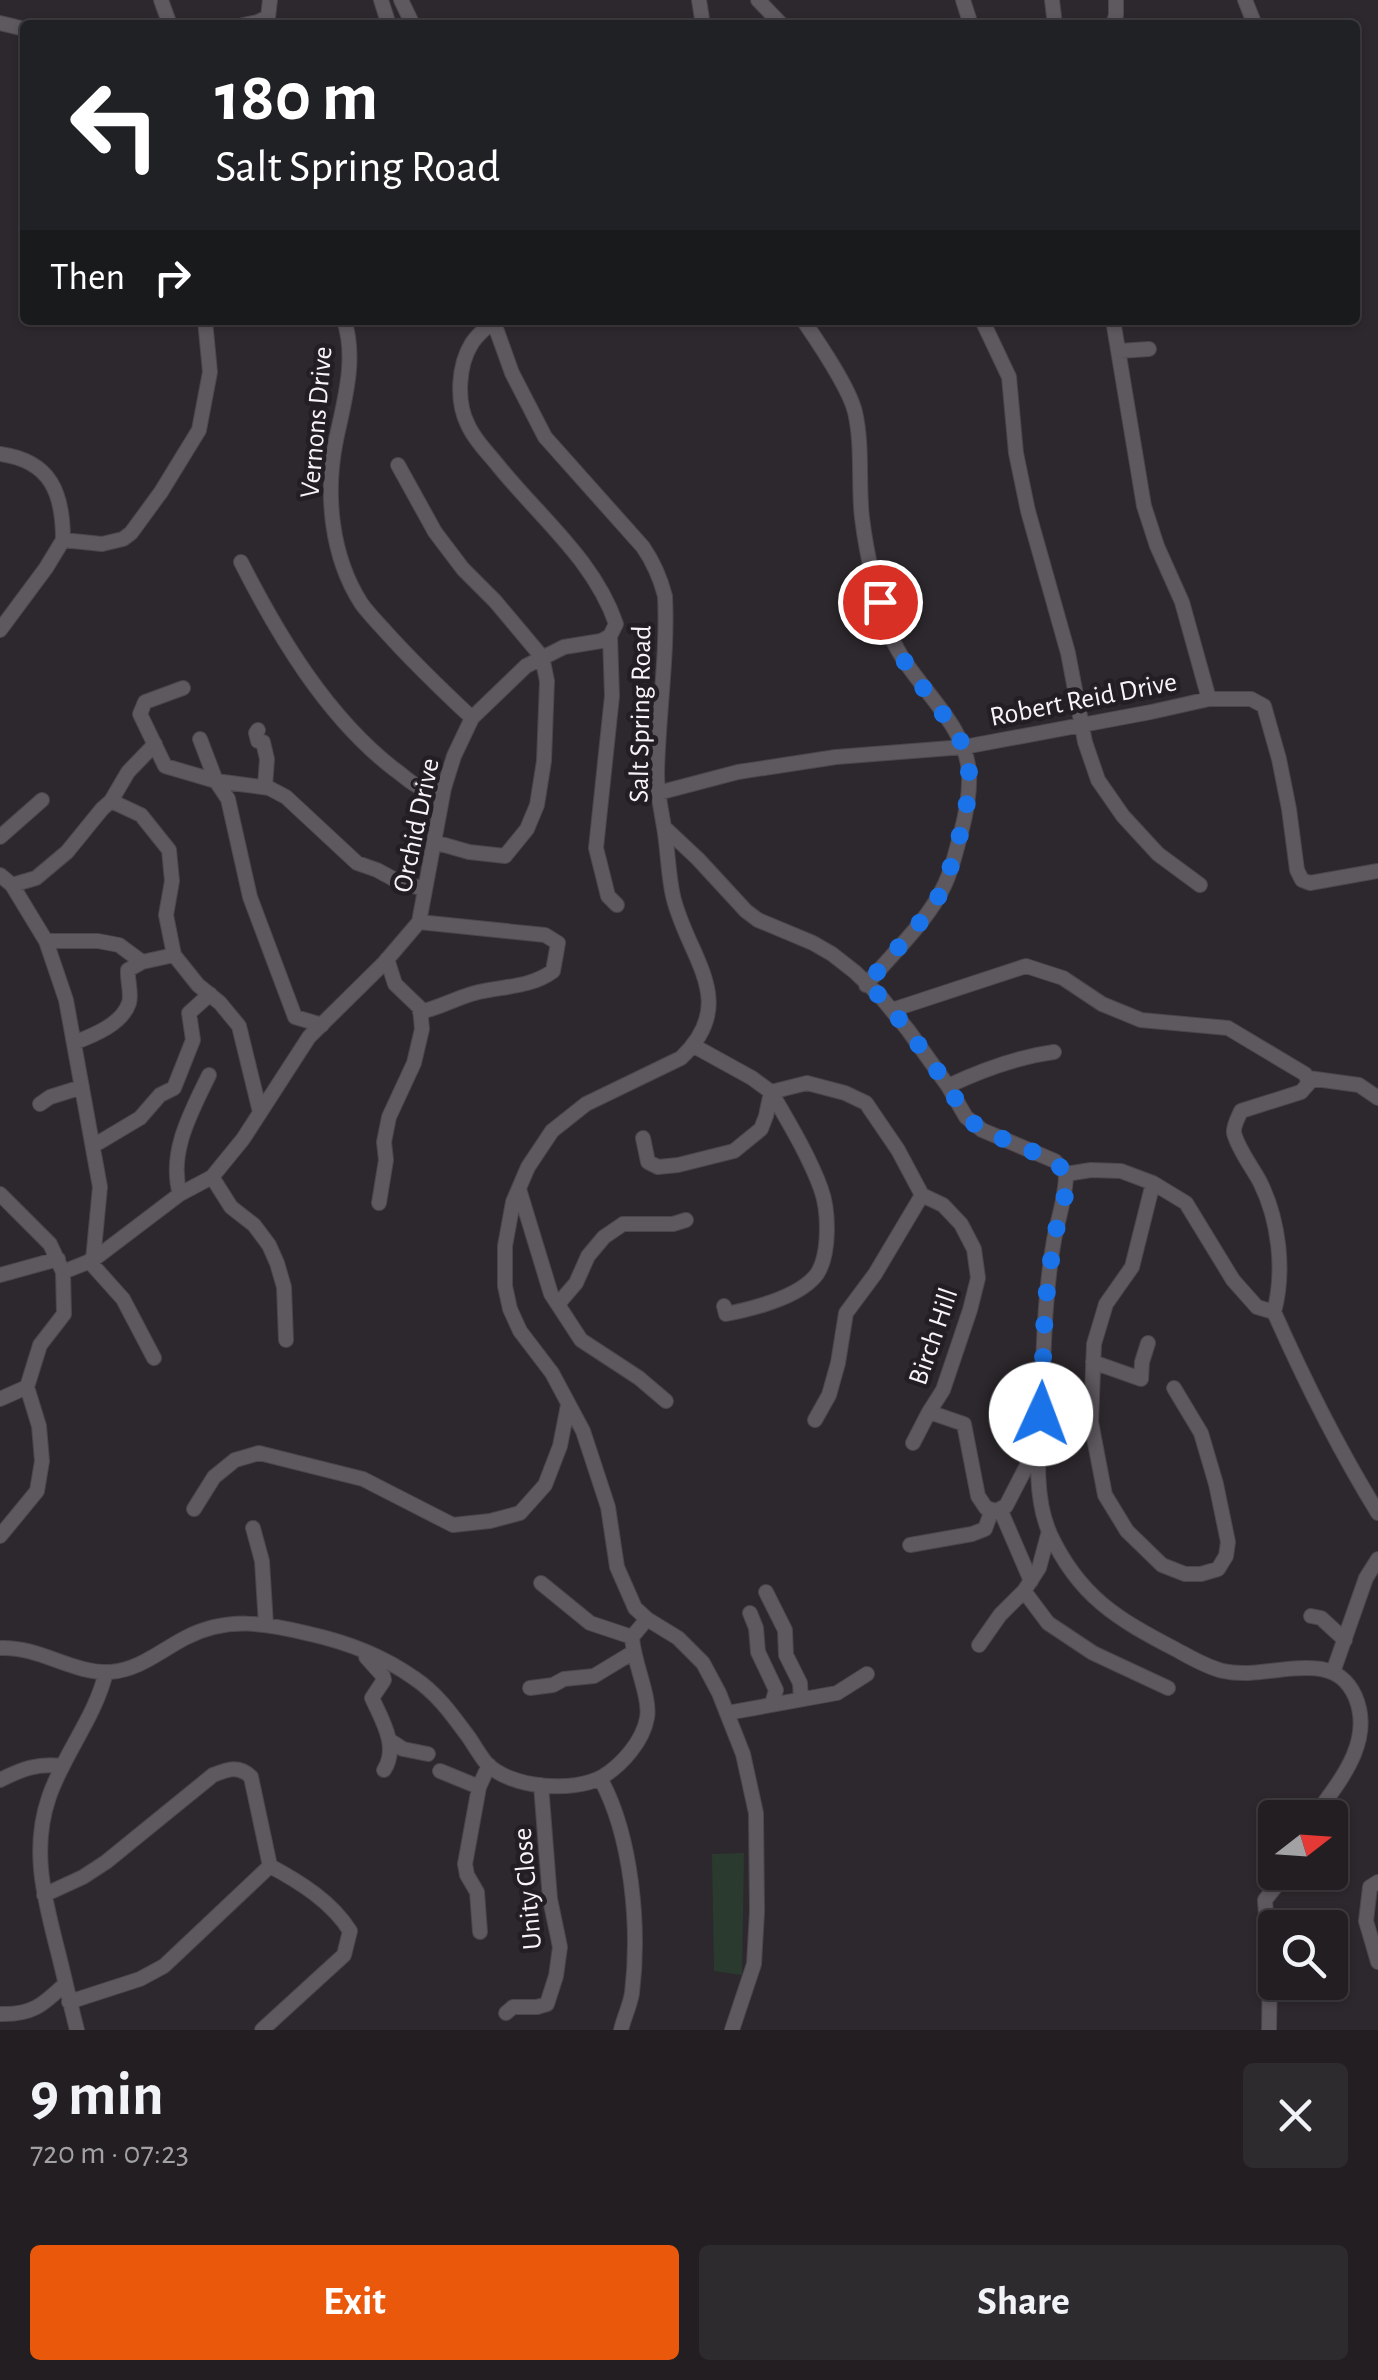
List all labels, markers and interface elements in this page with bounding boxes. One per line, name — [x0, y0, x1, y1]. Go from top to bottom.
icon: left — [50, 60, 180, 190]
text: 180 m — [215, 63, 378, 133]
text: Salt Spring Road — [215, 145, 500, 190]
icon: right — [145, 250, 200, 305]
text: Then — [50, 259, 125, 297]
street label: Vernons Drive — [296, 345, 338, 499]
pin — [838, 560, 923, 645]
icon: arrive — [853, 575, 908, 630]
street label: Salt Spring Road — [625, 625, 657, 803]
street label: Robert Reid Drive — [988, 668, 1179, 732]
street label: Orchid Drive — [389, 756, 445, 895]
street label: Birch Hill — [904, 1285, 963, 1389]
position arrow — [989, 1362, 1093, 1466]
north arrow — [1258, 1800, 1348, 1890]
map controls — [1258, 1800, 1348, 2000]
street label: Unity Close — [509, 1827, 547, 1951]
button: search — [1258, 1910, 1348, 2000]
button: close — [1243, 2063, 1348, 2168]
text: 9 min — [30, 2066, 164, 2126]
text: 720 m · 07:23 — [30, 2137, 189, 2169]
button: Exit — [30, 2245, 679, 2360]
button: Share — [699, 2245, 1348, 2360]

